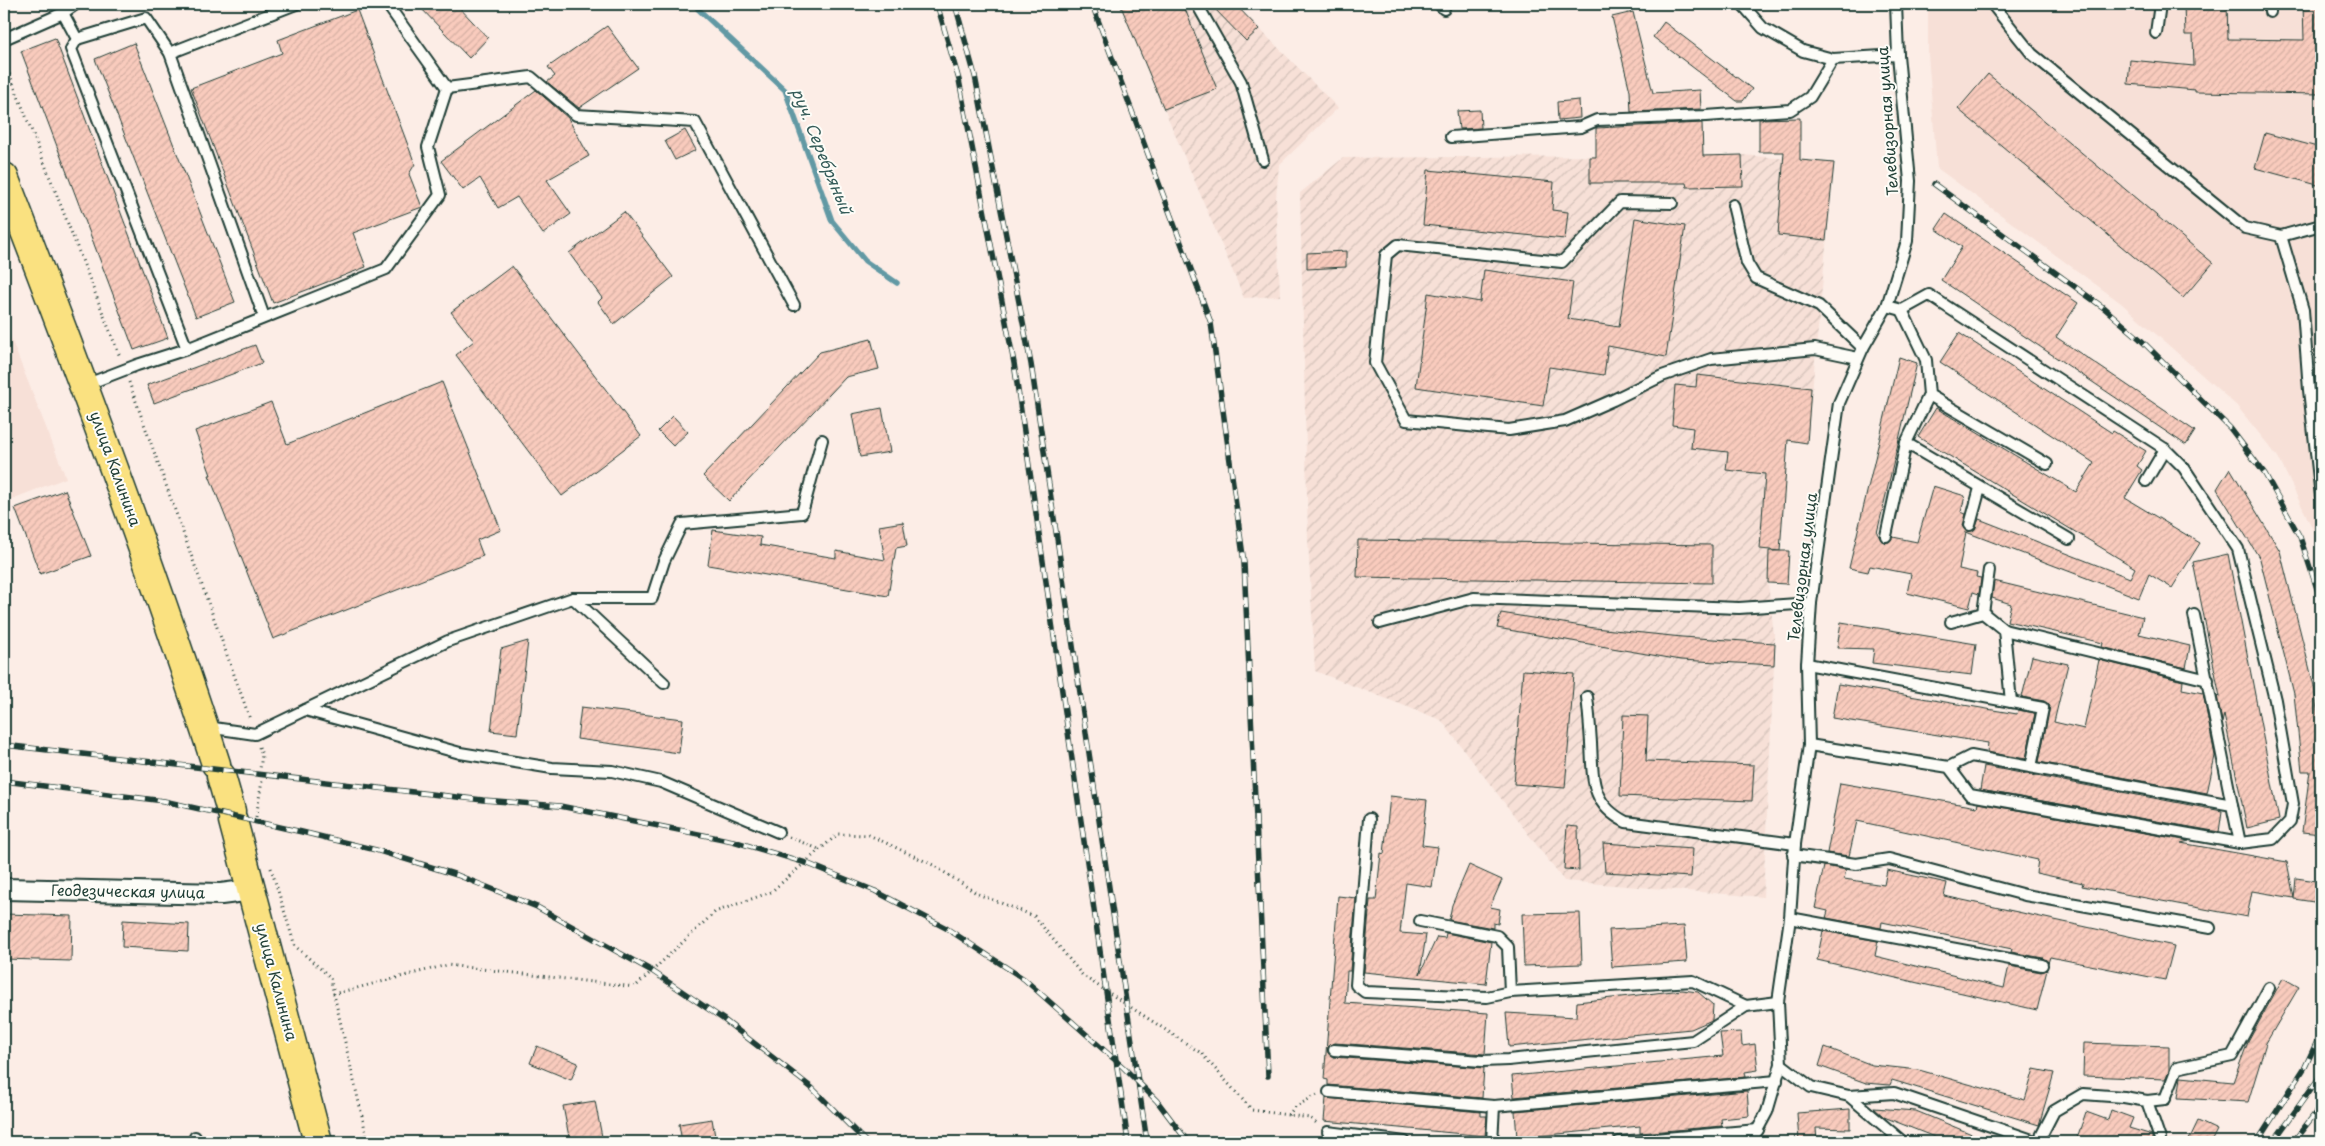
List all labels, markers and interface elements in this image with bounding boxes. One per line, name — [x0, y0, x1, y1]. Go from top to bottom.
street label: Телевизорная улица — [1870, 45, 1903, 197]
water label: руч. Серебряный — [787, 84, 860, 219]
street label: улица Калинина — [85, 408, 148, 530]
street label: Телевизорная улица — [1781, 491, 1822, 642]
street label: Геодезическая улица — [51, 878, 206, 903]
street label: улица Калинина — [251, 920, 304, 1044]

